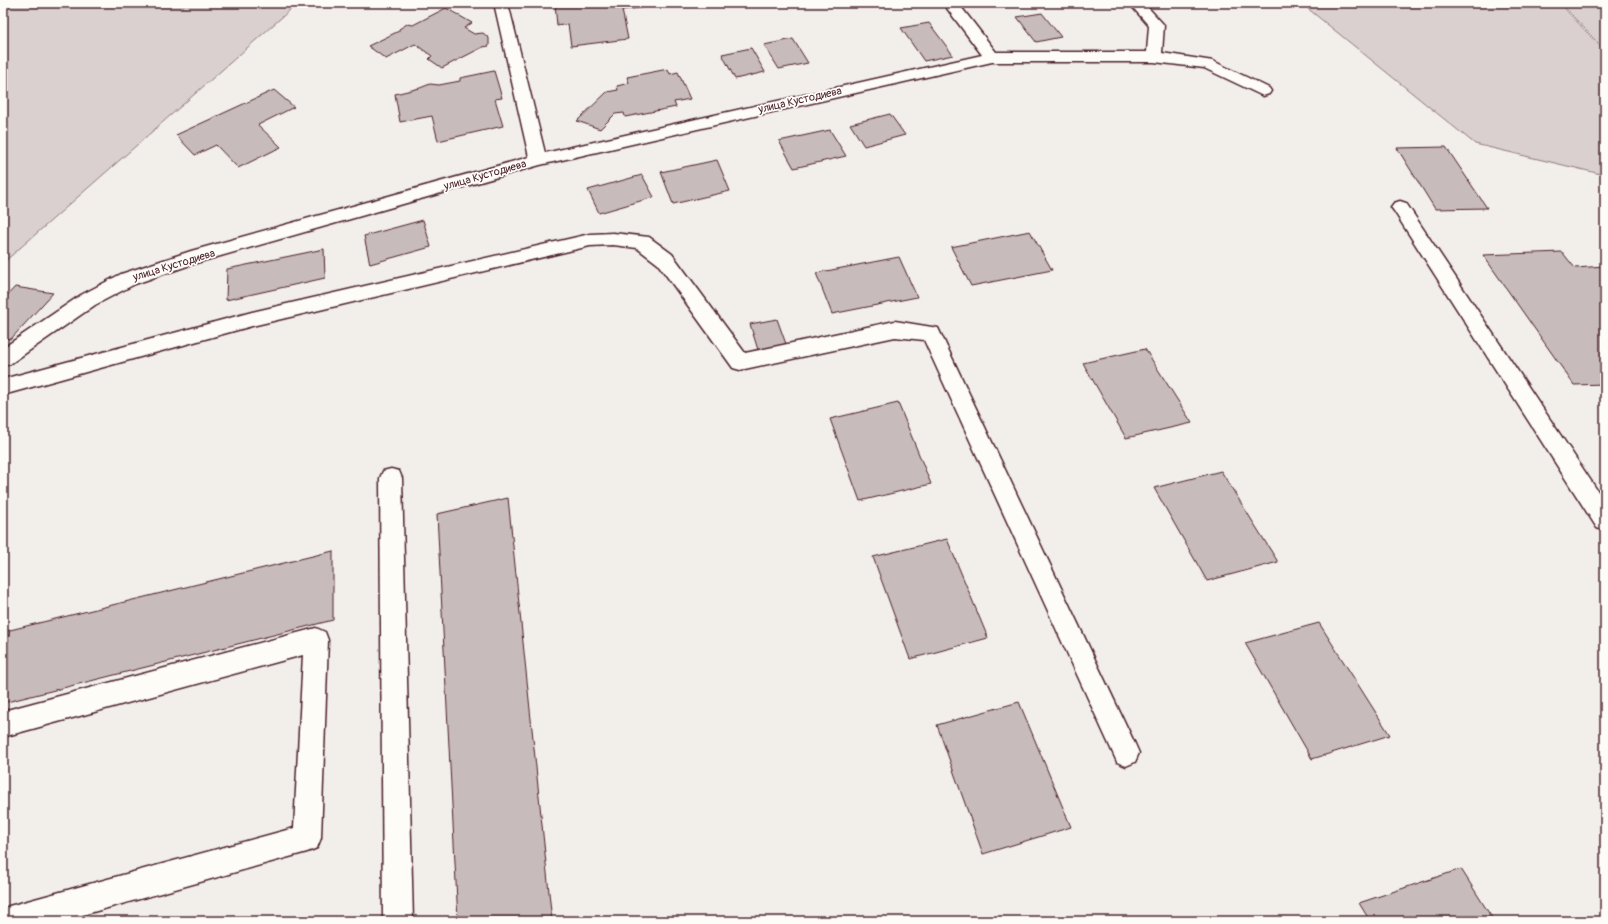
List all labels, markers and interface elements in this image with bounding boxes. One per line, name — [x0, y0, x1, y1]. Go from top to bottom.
street label: улица Кустодиева — [756, 84, 843, 116]
street label: улица Кустодиева — [441, 157, 528, 193]
street label: улица Кустодиева — [130, 246, 217, 284]

